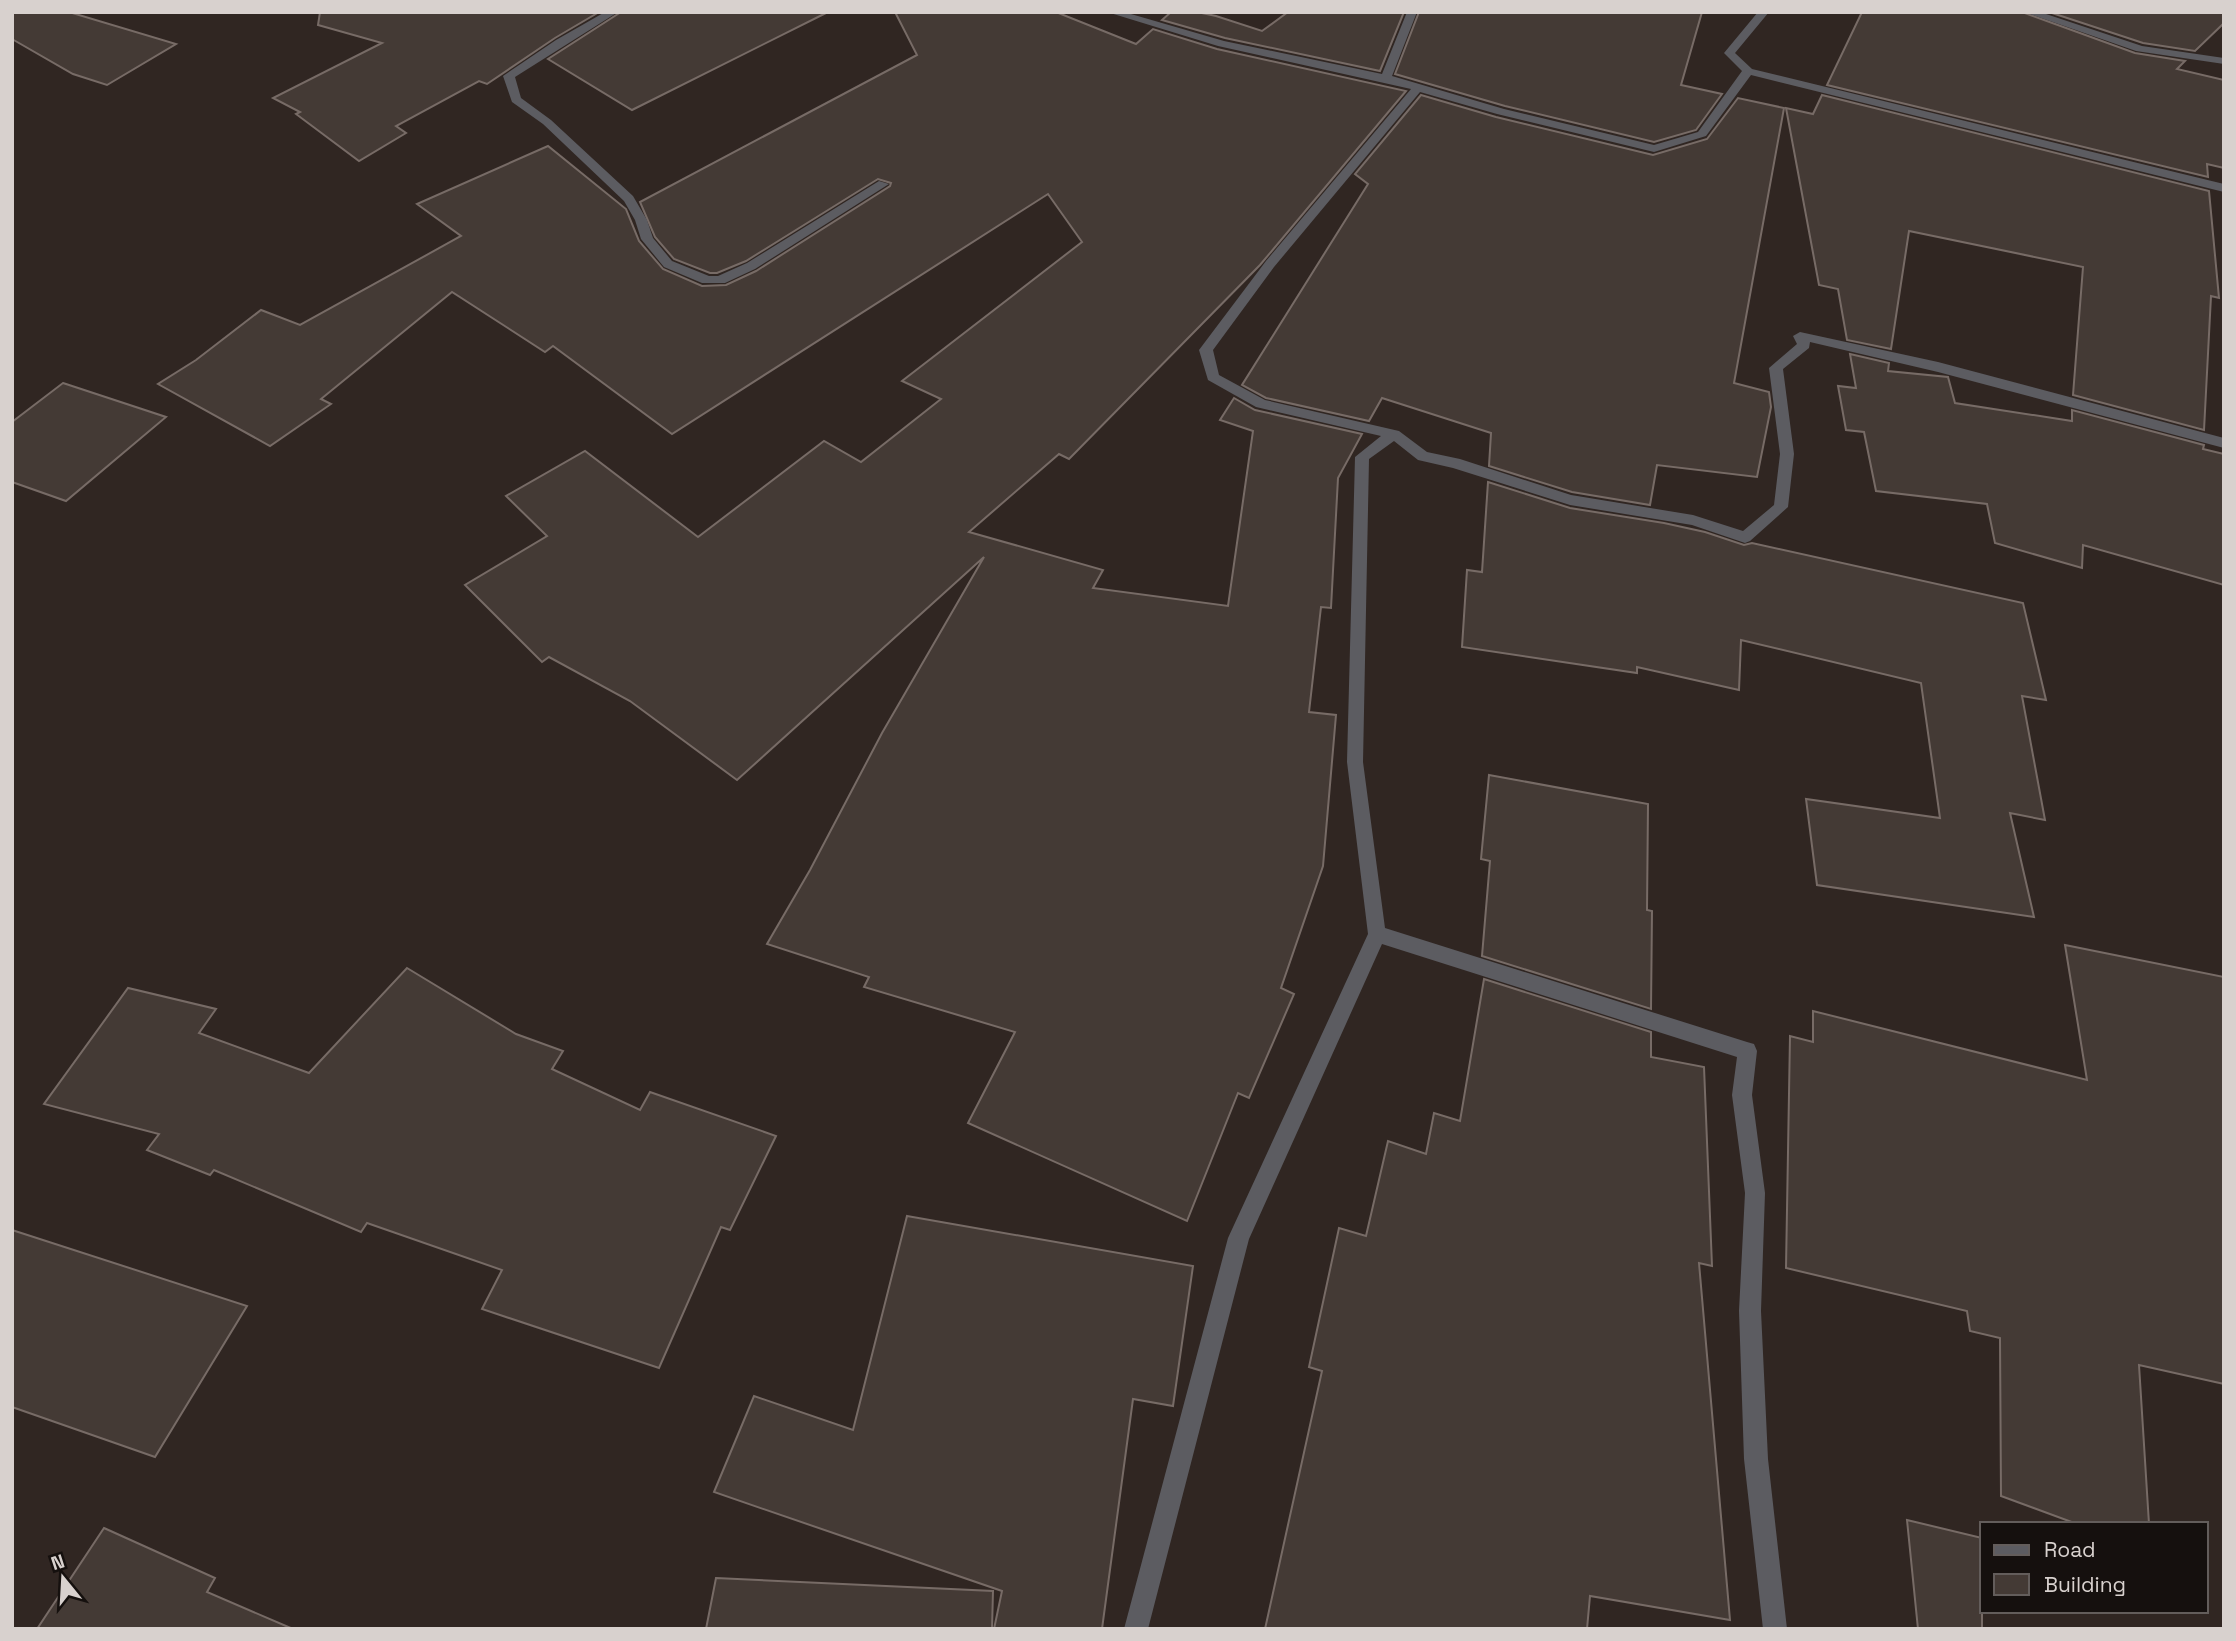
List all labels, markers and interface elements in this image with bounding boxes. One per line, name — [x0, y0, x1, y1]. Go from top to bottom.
legend — [1980, 1522, 2208, 1613]
text: Road — [2044, 1536, 2096, 1563]
north arrow — [28, 1543, 98, 1613]
text: N — [48, 1548, 68, 1576]
text: Building — [2044, 1571, 2126, 1598]

